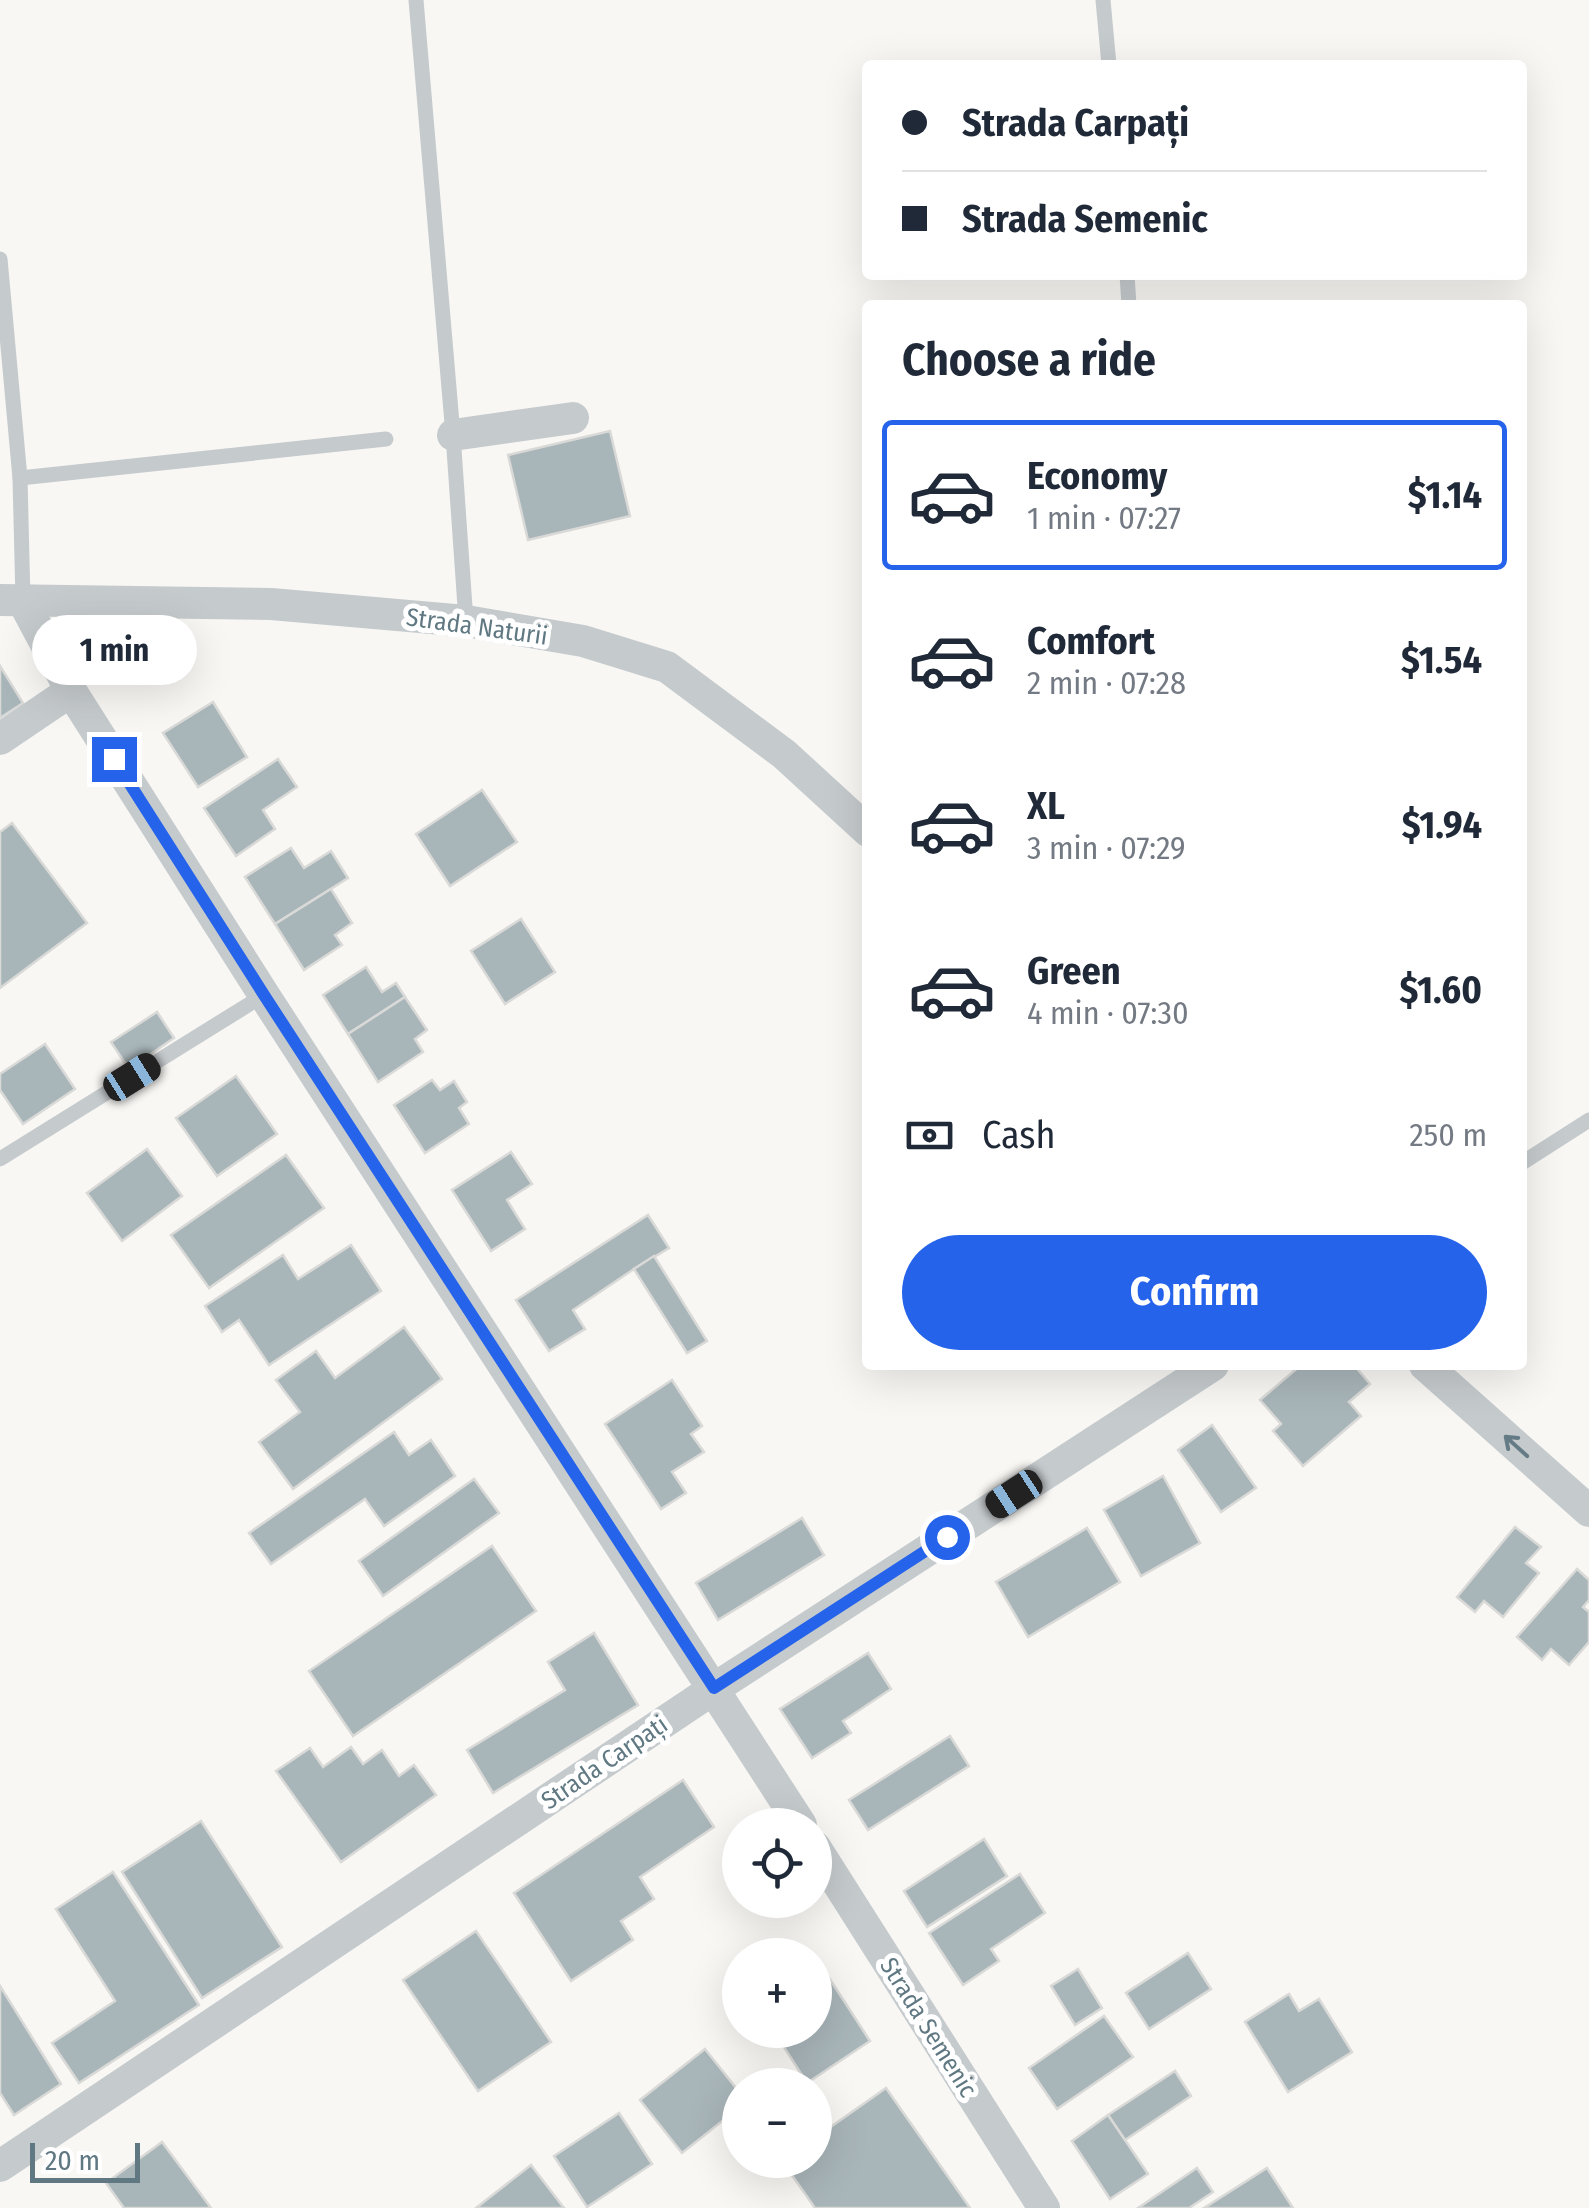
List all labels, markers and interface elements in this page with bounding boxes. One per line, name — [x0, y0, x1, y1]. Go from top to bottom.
text: Strada Carpați — [962, 100, 1189, 146]
text: Strada Semenic — [962, 196, 1208, 242]
text: Choose a ride — [902, 333, 1156, 387]
icon: car — [907, 450, 997, 540]
text: Economy — [1027, 453, 1167, 499]
text: $1.14 — [1408, 472, 1482, 518]
text: 1 min · 07:27 — [1027, 499, 1181, 537]
street label: Strada Naturii — [404, 602, 549, 652]
callout: 1 min — [32, 614, 196, 684]
icon: car — [907, 615, 997, 705]
text: Comfort — [1027, 618, 1155, 664]
text: 1 min — [80, 631, 149, 669]
text: $1.54 — [1401, 637, 1482, 683]
text: 2 min · 07:28 — [1027, 664, 1186, 702]
route end — [92, 737, 137, 782]
icon: car — [907, 780, 997, 870]
text: XL — [1027, 783, 1065, 829]
text: $1.94 — [1402, 802, 1482, 848]
text: 3 min · 07:29 — [1027, 829, 1186, 867]
icon: car — [907, 945, 997, 1035]
text: Green — [1027, 948, 1121, 994]
text: $1.60 — [1399, 967, 1482, 1013]
text: 4 min · 07:30 — [1027, 994, 1189, 1032]
car — [99, 1048, 165, 1106]
icon: cash — [902, 1108, 957, 1163]
text: Cash — [982, 1112, 1056, 1158]
text: 250 m — [1409, 1116, 1487, 1154]
button: Confirm — [902, 1235, 1487, 1350]
one-way arrow — [1504, 1435, 1529, 1458]
car — [981, 1465, 1047, 1523]
route start — [925, 1515, 970, 1560]
street label: Strada Carpați — [536, 1710, 674, 1817]
map controls — [722, 1808, 832, 2178]
button: locate — [722, 1808, 832, 1918]
button: + — [722, 1938, 832, 2048]
street label: Strada Semenic — [873, 1952, 983, 2103]
button: − — [722, 2068, 832, 2178]
scale bar — [30, 2138, 140, 2182]
text: 20 m — [45, 2144, 100, 2177]

